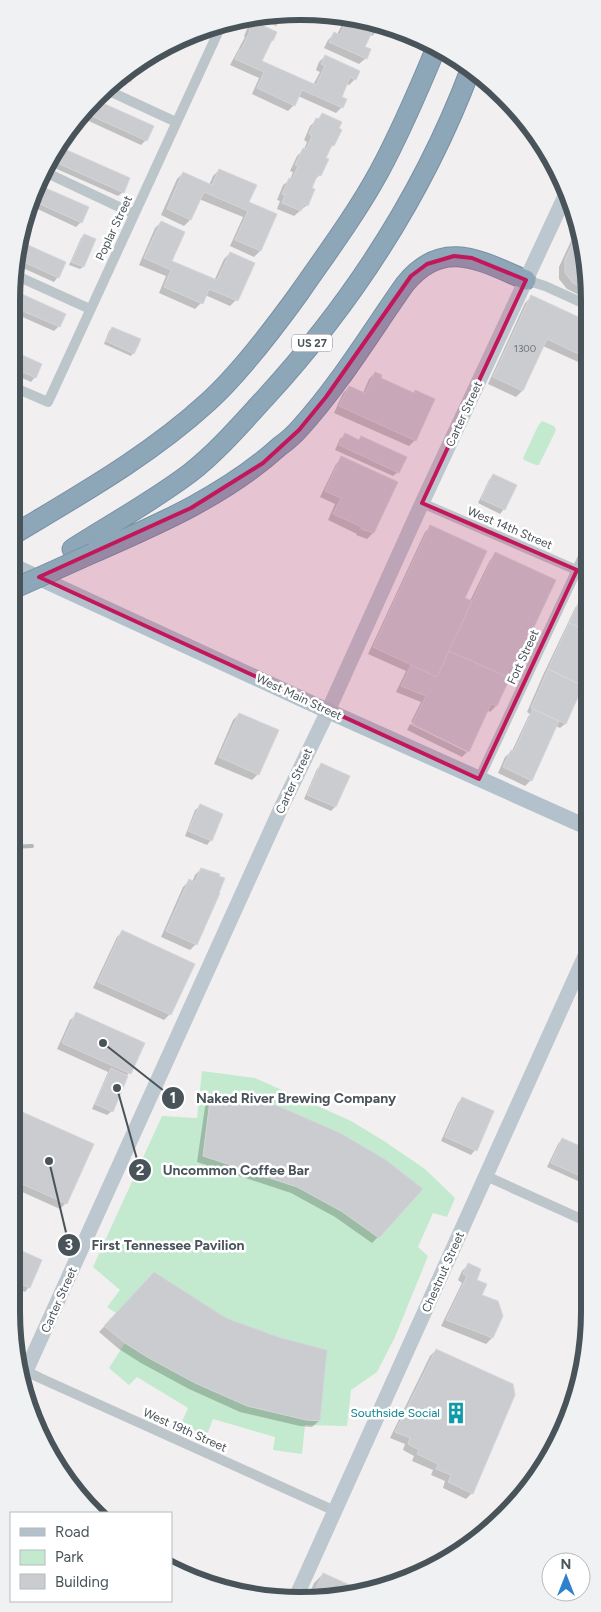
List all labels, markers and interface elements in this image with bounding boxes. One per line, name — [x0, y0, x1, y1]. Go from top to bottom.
street label: Poplar Street — [93, 193, 135, 263]
road number: US 27 — [292, 334, 332, 352]
house number: 1300 — [514, 342, 536, 355]
street label: Carter Street — [443, 379, 485, 449]
street label: West 14th Street — [465, 504, 555, 552]
street label: Fort Street — [504, 627, 542, 686]
street label: West Main Street — [254, 671, 345, 723]
street label: Carter Street — [273, 746, 315, 816]
callout: Naked River Brewing Company — [161, 1083, 406, 1112]
text: 1 — [170, 1089, 176, 1107]
text: Naked River Brewing Company — [196, 1090, 397, 1107]
callout: Uncommon Coffee Bar — [127, 1155, 319, 1184]
text: 2 — [136, 1161, 145, 1179]
text: Uncommon Coffee Bar — [163, 1162, 310, 1179]
street label: Chestnut Street — [419, 1229, 467, 1314]
callout: First Tennessee Pavilion — [56, 1230, 254, 1259]
text: 3 — [65, 1236, 73, 1254]
text: First Tennessee Pavilion — [92, 1237, 245, 1254]
street label: Carter Street — [38, 1265, 80, 1335]
building icon: Southside Social — [443, 1400, 469, 1426]
street label: West 19th Street — [141, 1405, 229, 1455]
place label: Southside Social — [350, 1406, 440, 1420]
legend — [10, 1512, 172, 1602]
text: Road — [55, 1523, 90, 1541]
text: Park — [55, 1548, 84, 1566]
north arrow — [541, 1552, 591, 1602]
text: N — [561, 1556, 571, 1573]
text: Building — [55, 1573, 109, 1591]

